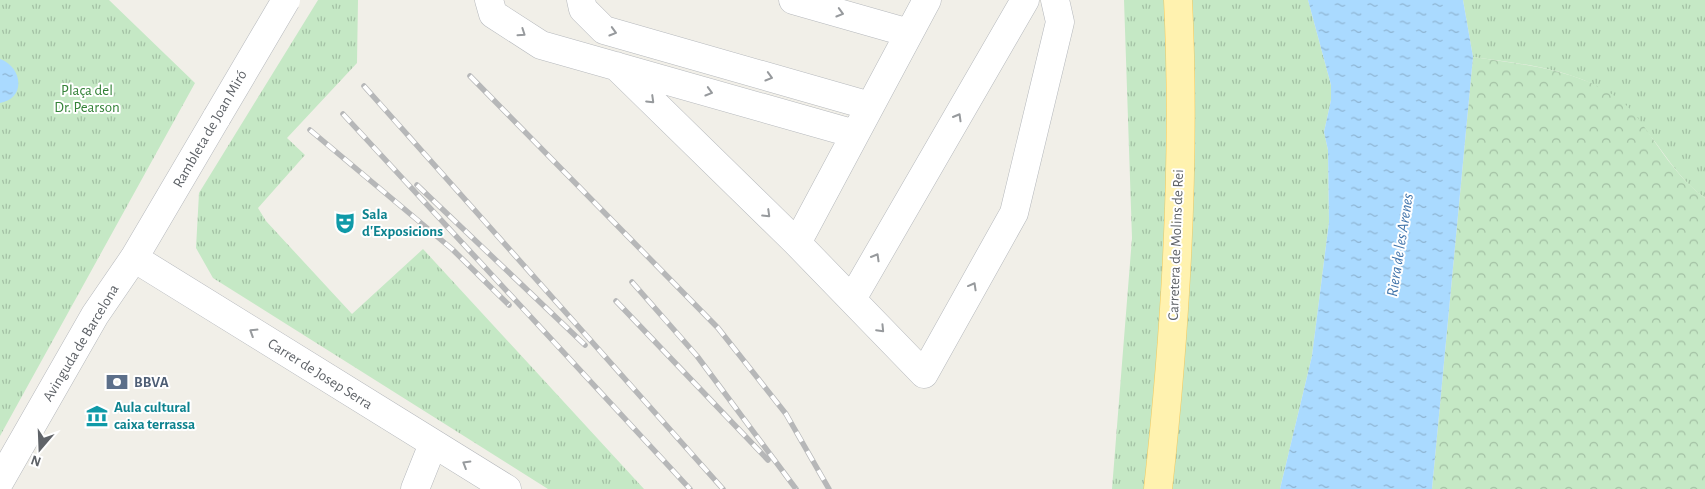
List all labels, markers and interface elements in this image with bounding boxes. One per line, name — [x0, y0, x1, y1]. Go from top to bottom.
one-way arrow — [836, 8, 844, 18]
one-way arrow — [516, 27, 526, 36]
one-way arrow — [609, 27, 617, 37]
street label: Rambleta de Joan Miró — [170, 68, 250, 190]
one-way arrow — [765, 72, 773, 82]
park label: Plaça del Dr. Pearson — [54, 83, 120, 115]
one-way arrow — [705, 87, 713, 97]
one-way arrow — [645, 94, 654, 103]
one-way arrow — [951, 113, 961, 122]
street label: Carretera de Molins de Rei — [1166, 169, 1186, 321]
water label: Riera de les Arenes — [1384, 192, 1416, 298]
place label: Sala d'Exposicions — [362, 207, 443, 239]
one-way arrow — [761, 208, 770, 217]
theatre icon: Sala d'Exposicions — [332, 210, 358, 236]
one-way arrow — [870, 254, 880, 263]
street label: Avinguda de Barcelona — [40, 282, 122, 404]
one-way arrow — [967, 283, 977, 292]
one-way arrow — [875, 324, 884, 333]
one-way arrow — [249, 329, 258, 339]
street label: Carrer de Josep Serra — [265, 336, 375, 412]
bank icon: BBVA — [104, 369, 130, 395]
place label: BBVA — [134, 375, 169, 390]
place label: Aula cultural caixa terrassa — [114, 400, 195, 432]
museum icon: Aula cultural caixa terrassa — [84, 403, 110, 429]
north arrow — [15, 424, 65, 474]
text: N — [29, 452, 43, 469]
one-way arrow — [462, 460, 471, 470]

